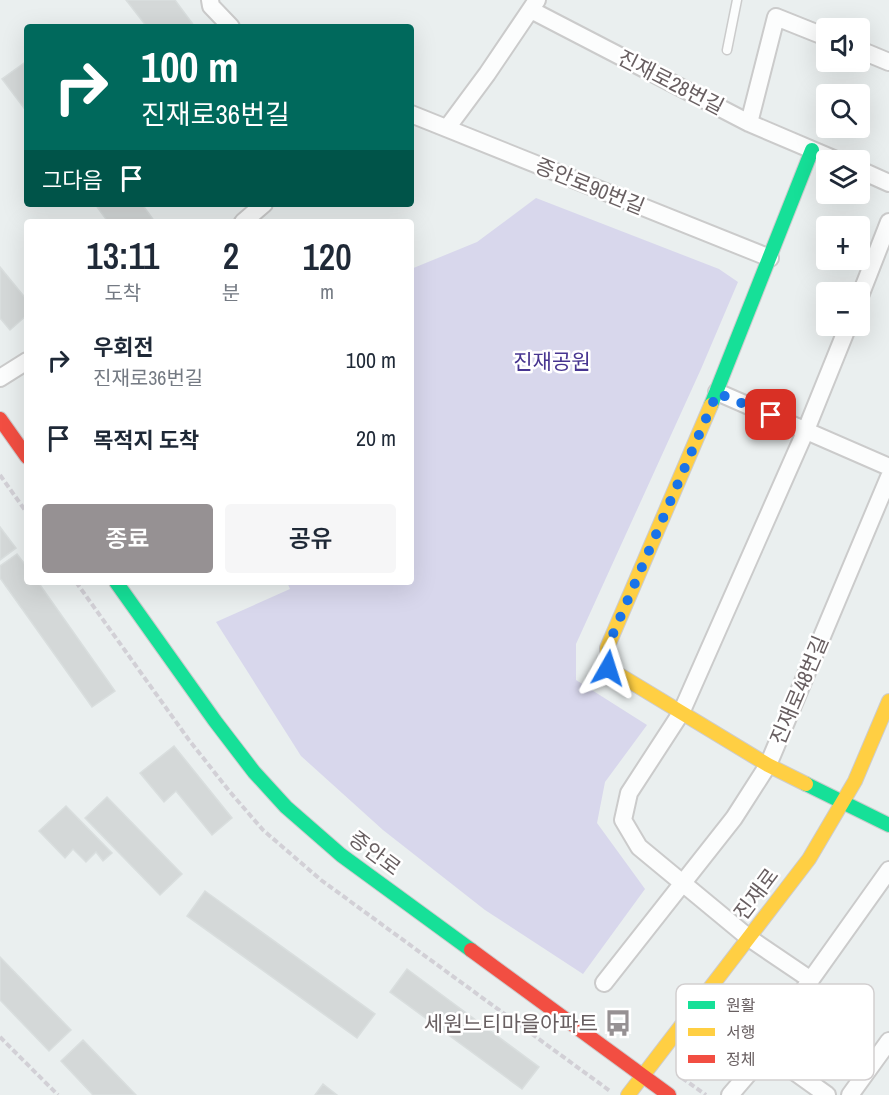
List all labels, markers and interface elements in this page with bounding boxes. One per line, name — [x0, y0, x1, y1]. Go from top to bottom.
map controls — [816, 18, 870, 336]
button: sound — [816, 18, 870, 72]
text: 100 m — [141, 39, 239, 95]
street label: 진재로28번길 — [613, 43, 729, 121]
icon: right — [42, 48, 120, 126]
button: search — [816, 84, 870, 138]
text: 진재로36번길 — [141, 96, 290, 132]
button: layers — [816, 150, 870, 204]
street label: 증안로90번길 — [531, 151, 649, 221]
icon: arrive — [115, 162, 148, 195]
text: 그다음 — [42, 165, 103, 195]
button: + — [816, 216, 870, 270]
text: 13:11 — [86, 232, 159, 280]
text: 2 — [223, 232, 239, 280]
text: 120 — [302, 233, 352, 281]
text: m — [320, 278, 334, 305]
text: 도착 — [104, 279, 141, 306]
text: 분 — [222, 279, 240, 306]
button: − — [816, 282, 870, 336]
text: 우회전 — [93, 332, 154, 362]
icon: right — [42, 344, 75, 377]
text: 100 m — [346, 345, 396, 375]
park label: 진재공원 — [513, 347, 591, 376]
text: 진재로36번길 — [93, 364, 203, 391]
pin — [745, 389, 796, 440]
icon: arrive — [754, 398, 787, 431]
icon: arrive — [42, 422, 75, 455]
text: 20 m — [356, 423, 396, 453]
text: 목적지 도착 — [93, 425, 199, 455]
button: 종료 — [42, 504, 213, 573]
button: 공유 — [225, 504, 396, 573]
street label: 진재로48번길 — [763, 631, 835, 749]
position arrow — [576, 636, 640, 700]
street label: 증안로 — [343, 824, 407, 882]
street label: 진재로 — [727, 862, 785, 926]
legend — [676, 984, 874, 1080]
text: 원활 — [726, 994, 756, 1016]
bus stop icon: 세원느티마을아파트 — [603, 1008, 633, 1038]
place label: 세원느티마을아파트 — [424, 1009, 598, 1038]
text: 서행 — [726, 1021, 755, 1043]
text: 정체 — [726, 1048, 755, 1070]

